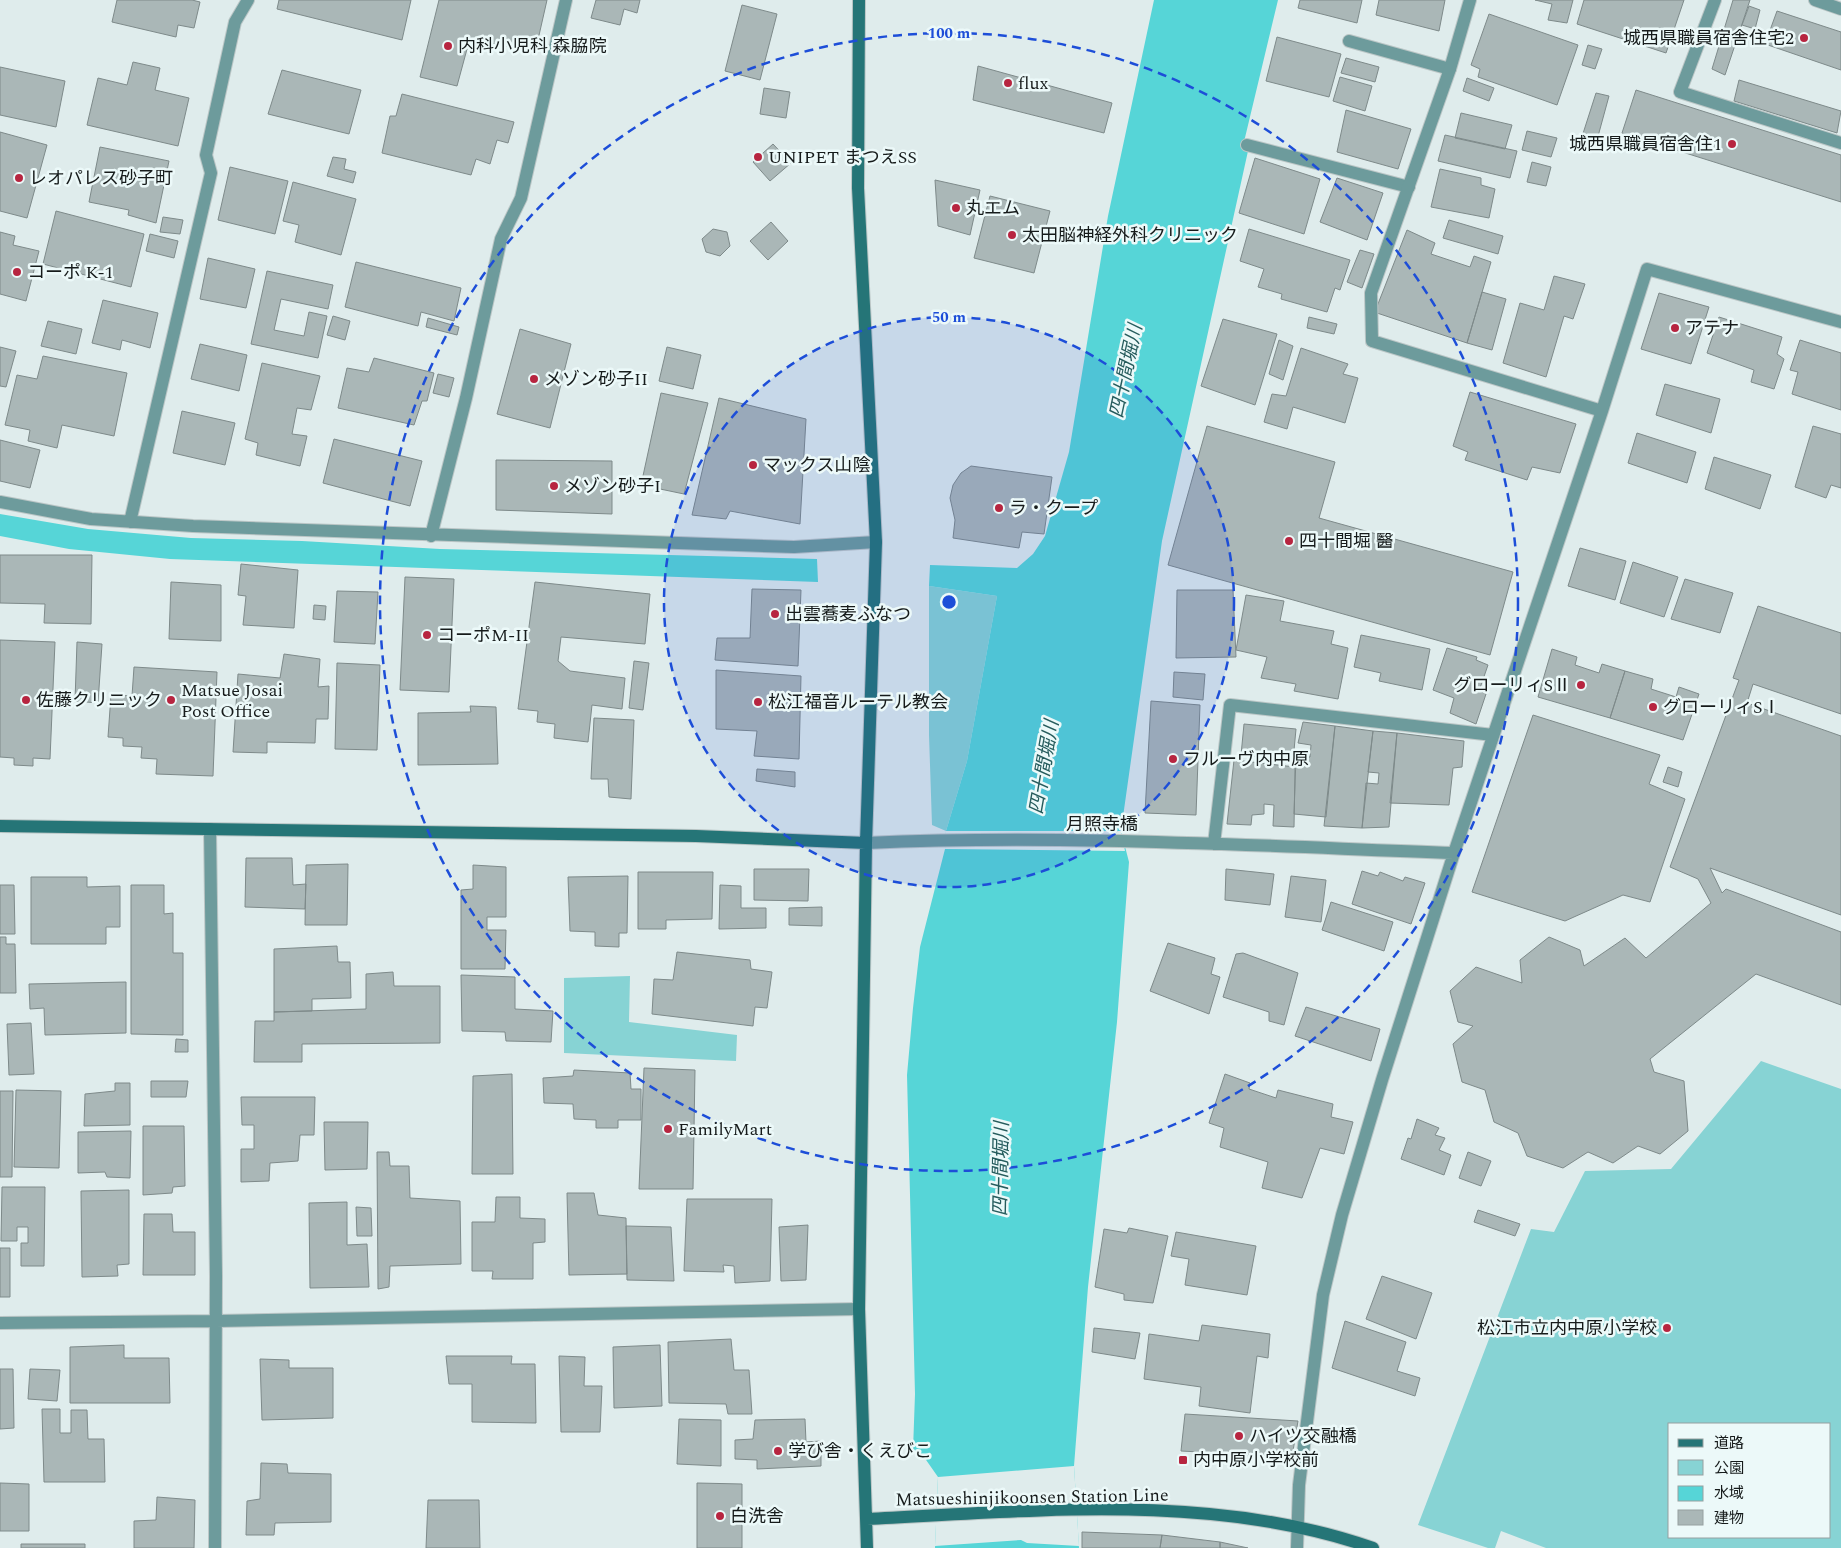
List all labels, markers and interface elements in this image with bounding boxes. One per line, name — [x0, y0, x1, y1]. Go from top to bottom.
text: 100 m — [928, 22, 971, 45]
place label: 城西県職員宿舎住宅2 — [1623, 25, 1794, 52]
marker: 城西県職員宿舎住宅2 — [1798, 32, 1810, 44]
place label: 内科小児科 森脇院 — [458, 33, 607, 60]
marker: 内科小児科 森脇院 — [442, 40, 454, 52]
place label: flux — [1018, 70, 1049, 97]
marker: flux — [1002, 77, 1014, 89]
place label: 城西県職員宿舎住1 — [1569, 131, 1722, 158]
marker: 城西県職員宿舎住1 — [1726, 138, 1738, 150]
place label: UNIPET まつえSS — [768, 144, 917, 171]
marker: UNIPET まつえSS — [752, 151, 764, 163]
place label: レオパレス砂子町 — [29, 165, 173, 192]
marker: レオパレス砂子町 — [13, 172, 25, 184]
place label: 丸エム — [966, 195, 1020, 222]
marker: 丸エム — [950, 202, 962, 214]
place label: 太田脳神経外科クリニック — [1022, 222, 1238, 249]
marker: 太田脳神経外科クリニック — [1006, 229, 1018, 241]
place label: コーポ K-1 — [27, 259, 113, 286]
marker: コーポ K-1 — [11, 266, 23, 278]
text: 50 m — [932, 306, 967, 329]
place label: アテナ — [1685, 315, 1739, 342]
water label: 四十間堀川 — [1102, 320, 1151, 421]
marker: アテナ — [1669, 322, 1681, 334]
place label: メゾン砂子II — [544, 366, 648, 393]
marker: メゾン砂子II — [528, 373, 540, 385]
place label: マックス山陰 — [763, 452, 870, 479]
marker: マックス山陰 — [747, 459, 759, 471]
place label: メゾン砂子I — [564, 473, 661, 500]
marker: メゾン砂子I — [548, 480, 560, 492]
place label: ラ・クープ — [1009, 495, 1098, 522]
marker: ラ・クープ — [993, 502, 1005, 514]
place label: 四十間堀 醫 — [1299, 528, 1394, 555]
marker: 四十間堀 醫 — [1283, 535, 1295, 547]
centre of rings — [940, 593, 958, 611]
place label: 出雲蕎麦ふなつ — [785, 601, 911, 628]
marker: 出雲蕎麦ふなつ — [769, 608, 781, 620]
place label: コーポM-II — [437, 622, 529, 649]
marker: コーポM-II — [421, 629, 433, 641]
place label: グローリィSⅡ — [1453, 672, 1571, 699]
place label: Matsue Josai Post Office — [181, 677, 283, 725]
marker: グローリィSⅡ — [1575, 679, 1587, 691]
place label: 佐藤クリニック — [36, 687, 162, 714]
place label: 松江福音ルーテル教会 — [768, 689, 948, 716]
marker: 佐藤クリニック — [20, 694, 32, 706]
marker: Matsue Josai Post Office — [165, 694, 177, 706]
place label: グローリィSⅠ — [1663, 694, 1781, 721]
marker: 松江福音ルーテル教会 — [752, 696, 764, 708]
marker: グローリィSⅠ — [1647, 701, 1659, 713]
water label: 四十間堀川 — [1022, 716, 1067, 817]
place label: フルーヴ内中原 — [1183, 746, 1309, 773]
marker: フルーヴ内中原 — [1167, 753, 1179, 765]
street label: 月照寺橋 — [1066, 811, 1138, 838]
place label: FamilyMart — [678, 1116, 772, 1143]
water label: 四十間堀川 — [986, 1119, 1017, 1217]
marker: FamilyMart — [662, 1123, 674, 1135]
place label: 松江市立内中原小学校 — [1477, 1315, 1657, 1342]
marker: 松江市立内中原小学校 — [1661, 1322, 1673, 1334]
place label: ハイツ交融橋 — [1249, 1423, 1357, 1450]
legend — [1668, 1423, 1831, 1538]
marker: ハイツ交融橋 — [1233, 1430, 1245, 1442]
text: 道路 — [1714, 1432, 1744, 1455]
place label: 学び舎・くえびこ — [788, 1438, 932, 1465]
marker: 学び舎・くえびこ — [772, 1445, 784, 1457]
place label: 内中原小学校前 — [1193, 1447, 1319, 1474]
marker: 内中原小学校前 — [1177, 1454, 1189, 1466]
text: 公園 — [1714, 1457, 1744, 1480]
street label: Matsueshinjikoonsen Station Line — [895, 1482, 1169, 1513]
text: 水域 — [1714, 1482, 1744, 1505]
place label: 白洗舎 — [730, 1503, 784, 1530]
text: 建物 — [1714, 1507, 1744, 1530]
marker: 白洗舎 — [714, 1510, 726, 1522]

